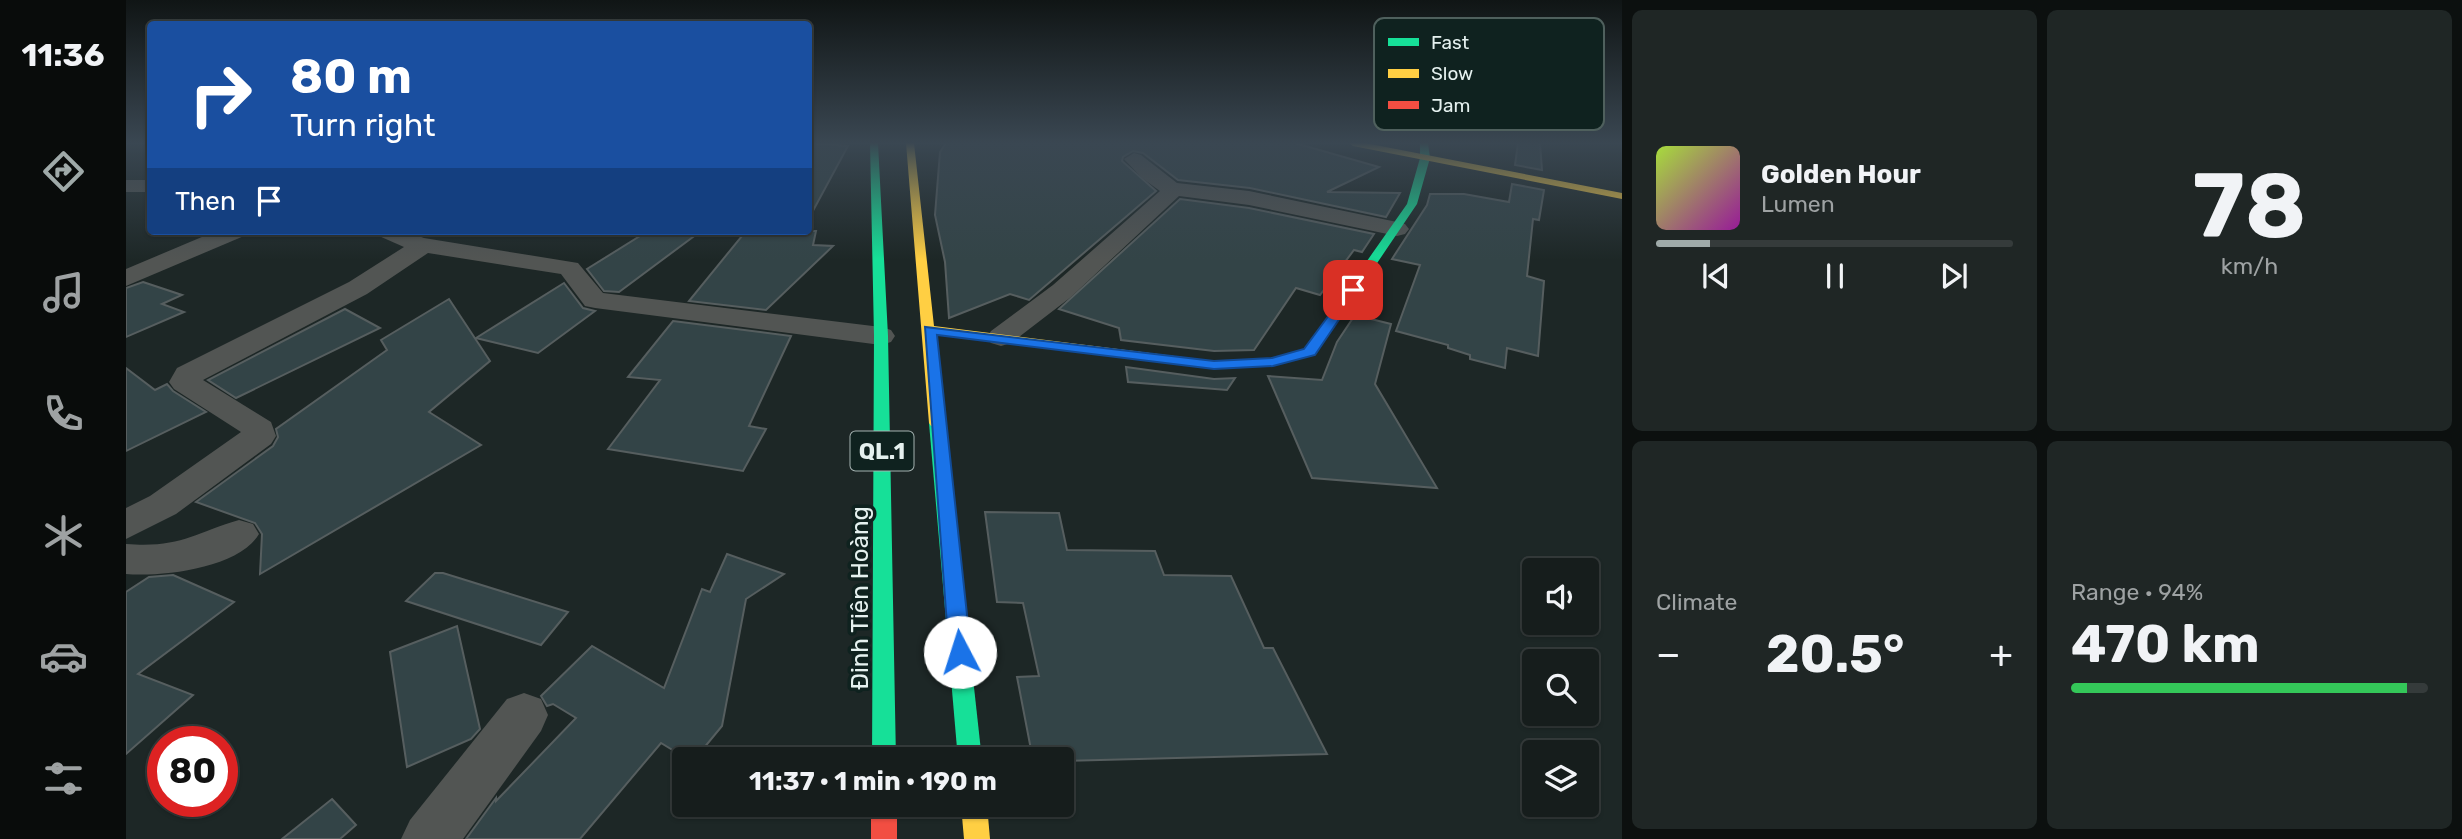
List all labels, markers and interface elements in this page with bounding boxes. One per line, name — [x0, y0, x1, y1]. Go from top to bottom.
legend — [1374, 18, 1604, 130]
text: Fast — [1431, 31, 1470, 54]
text: 11:36 — [21, 36, 105, 74]
text: 80 m — [290, 47, 412, 105]
icon: right — [175, 49, 266, 140]
text: Slow — [1431, 62, 1473, 85]
text: Jam — [1431, 94, 1470, 117]
text: Turn right — [290, 106, 435, 144]
icon: directions — [39, 147, 88, 196]
text: 78 — [2193, 152, 2306, 260]
text: Golden Hour — [1761, 159, 1921, 190]
icon: arrive — [250, 182, 288, 220]
text: Then — [175, 186, 236, 217]
text: Lumen — [1761, 190, 1835, 218]
text: km/h — [2221, 252, 2278, 280]
icon: previous — [1697, 257, 1735, 295]
icon: pause — [1816, 257, 1854, 295]
icon: next — [1935, 257, 1973, 295]
pin — [1323, 260, 1383, 320]
icon: music — [39, 268, 88, 317]
icon: arrive — [1334, 271, 1372, 309]
icon: phone — [39, 389, 88, 438]
road number: QL.1 — [850, 432, 914, 471]
street label: Đinh Tiên Hoàng — [846, 506, 874, 690]
icon: climate — [39, 511, 88, 560]
map controls — [1522, 558, 1599, 817]
button: sound — [1522, 558, 1599, 635]
text: Range · 94% — [2071, 578, 2203, 606]
text: Climate — [1656, 588, 1737, 616]
text: 470 km — [2071, 613, 2260, 675]
position arrow — [923, 615, 997, 689]
text: 20.5° — [1766, 623, 1904, 685]
text: − — [1656, 631, 1681, 677]
text: + — [1989, 631, 2013, 677]
icon: car — [39, 632, 88, 681]
button: search — [1522, 649, 1599, 726]
speed limit sign: 80 — [147, 726, 238, 817]
button: layers — [1522, 740, 1599, 817]
icon: filters — [39, 754, 88, 803]
text: 11:37 · 1 min · 190 m — [749, 766, 997, 797]

